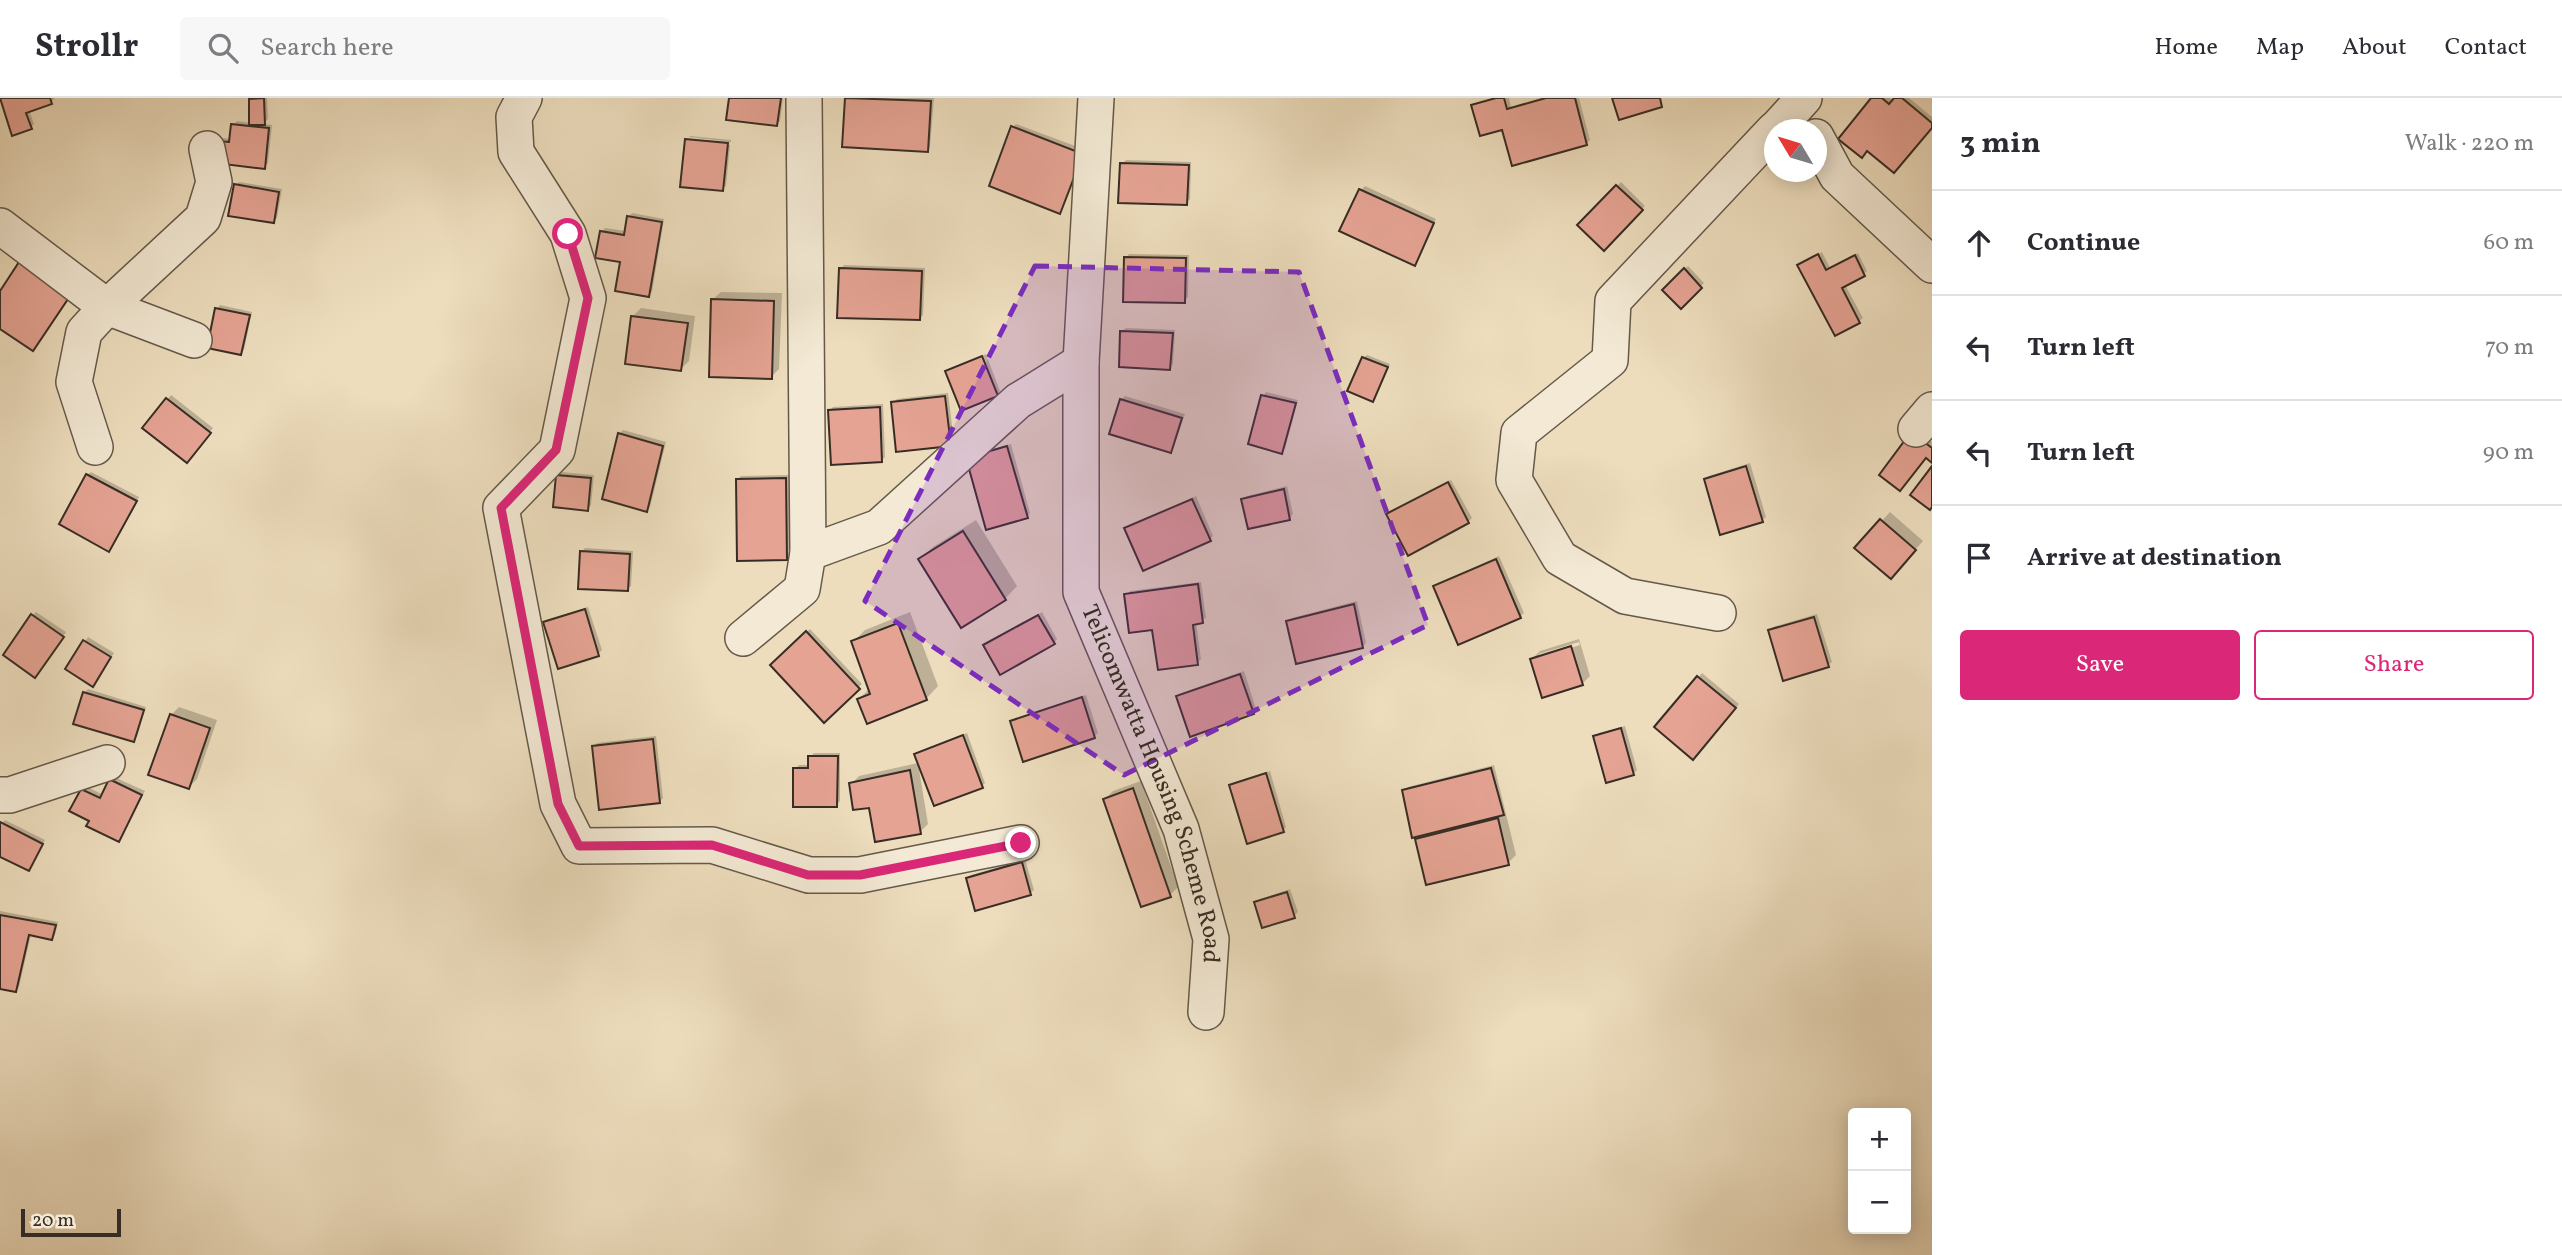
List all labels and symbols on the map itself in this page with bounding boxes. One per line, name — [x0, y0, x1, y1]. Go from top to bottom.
north arrow — [1764, 119, 1827, 182]
route start — [552, 218, 583, 249]
street label: Telicomwatta Housing Scheme Road — [1071, 600, 1228, 964]
route end — [1005, 827, 1036, 858]
scale bar — [21, 1206, 121, 1238]

